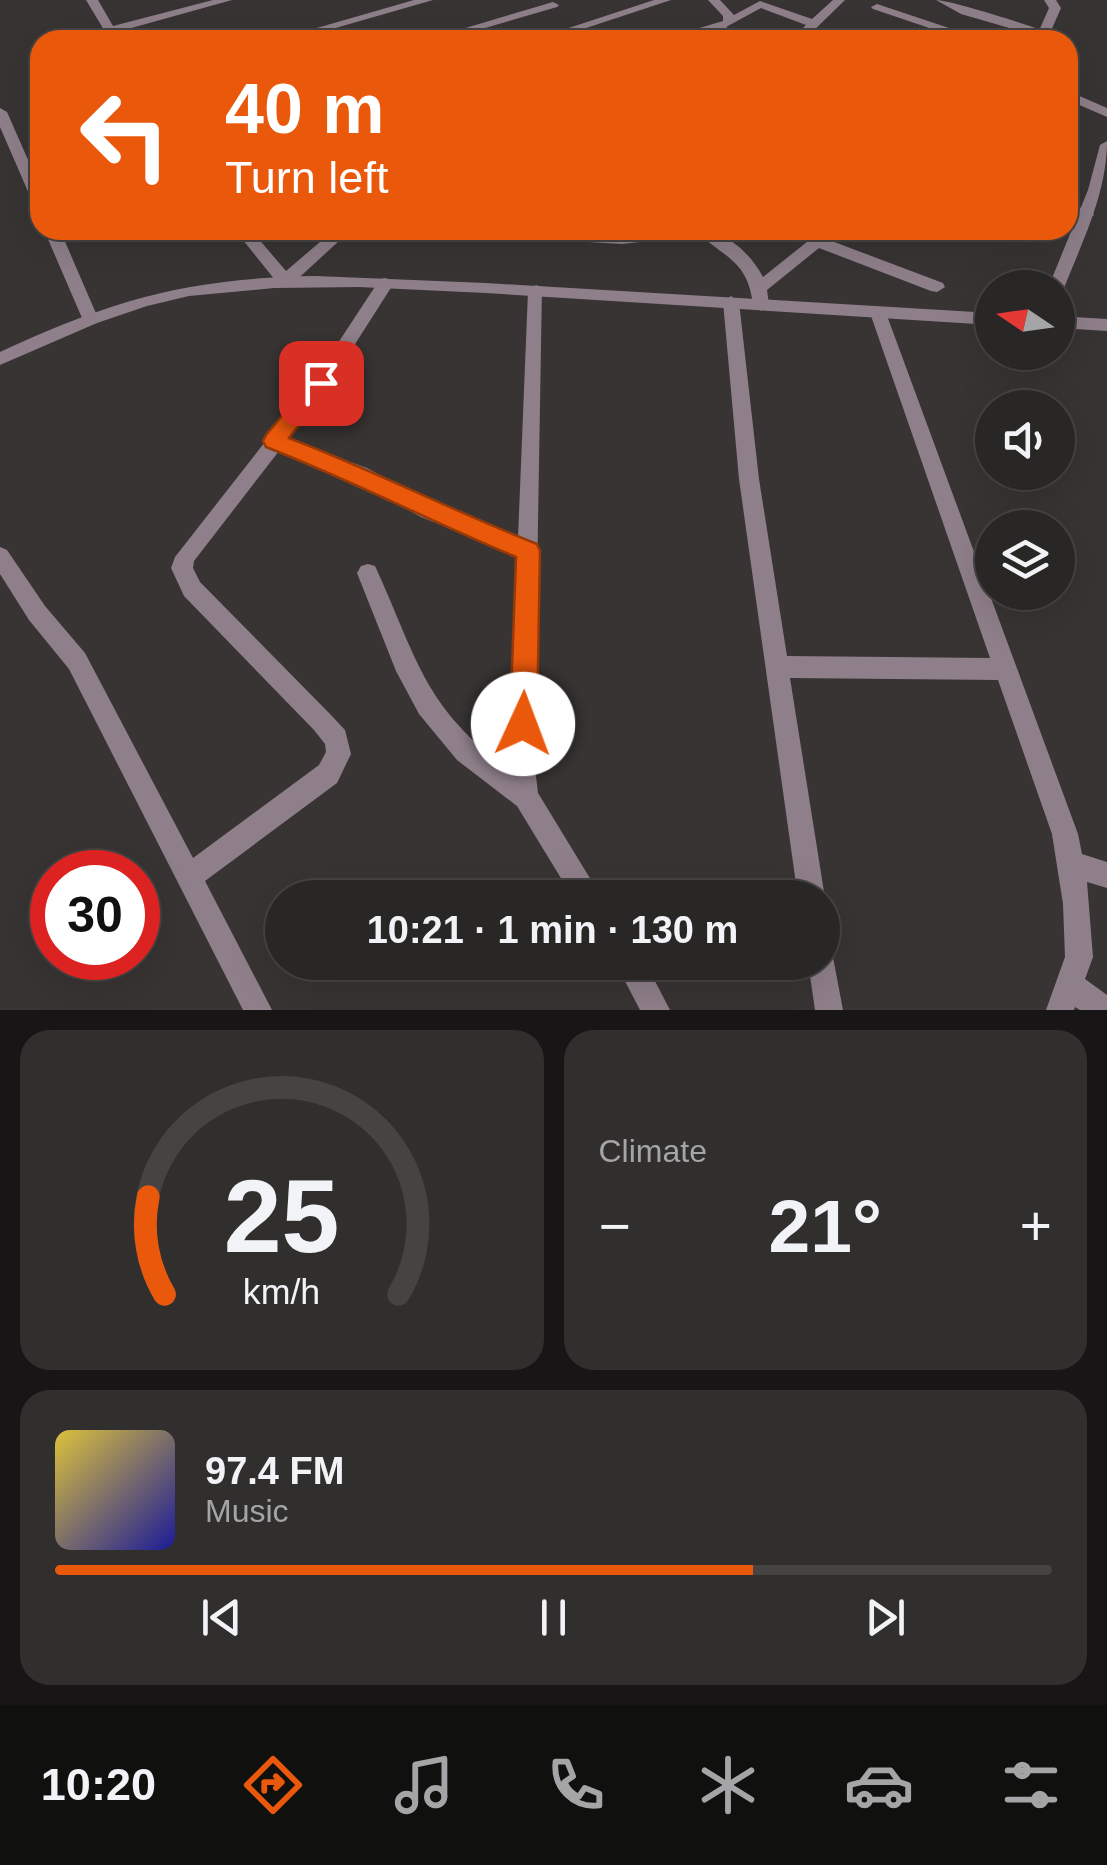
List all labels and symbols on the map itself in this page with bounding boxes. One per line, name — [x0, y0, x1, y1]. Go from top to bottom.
north arrow — [975, 270, 1075, 370]
pin — [279, 341, 364, 426]
position arrow — [471, 672, 575, 776]
speed limit sign: 30 — [30, 850, 160, 980]

